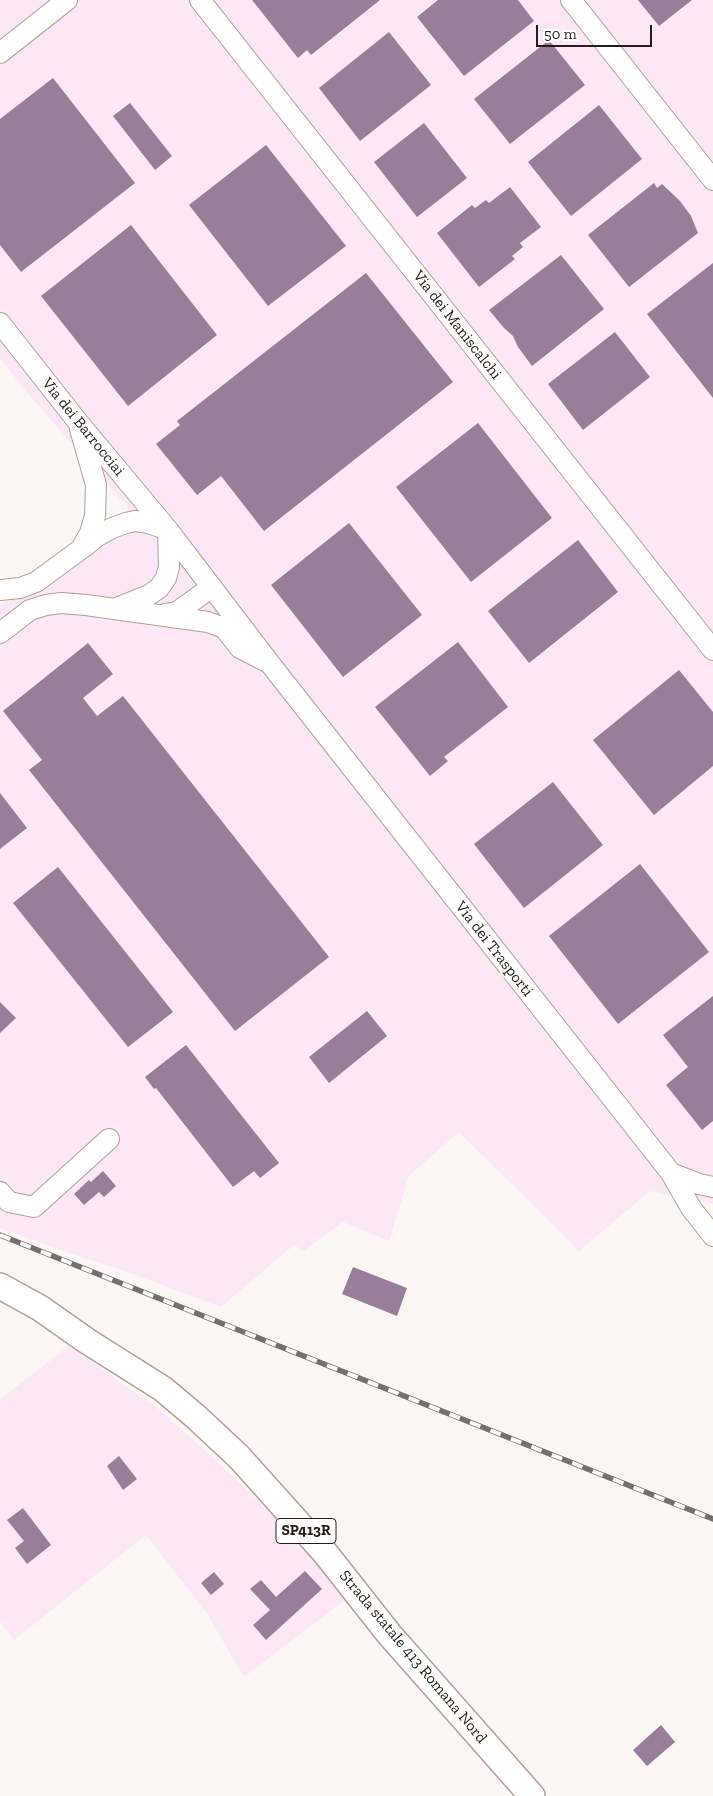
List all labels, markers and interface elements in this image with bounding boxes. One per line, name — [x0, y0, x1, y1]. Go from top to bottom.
scale bar — [538, 15, 654, 47]
text: 50 m — [544, 25, 577, 43]
street label: Via dei Maniscalchi — [409, 267, 505, 383]
street label: Via dei Barrocciai — [38, 374, 128, 480]
street label: Via dei Trasporti — [451, 898, 537, 1000]
road number: SP413R — [276, 1518, 336, 1544]
street label: Strada statale 413 Romana Nord — [335, 1567, 491, 1747]

